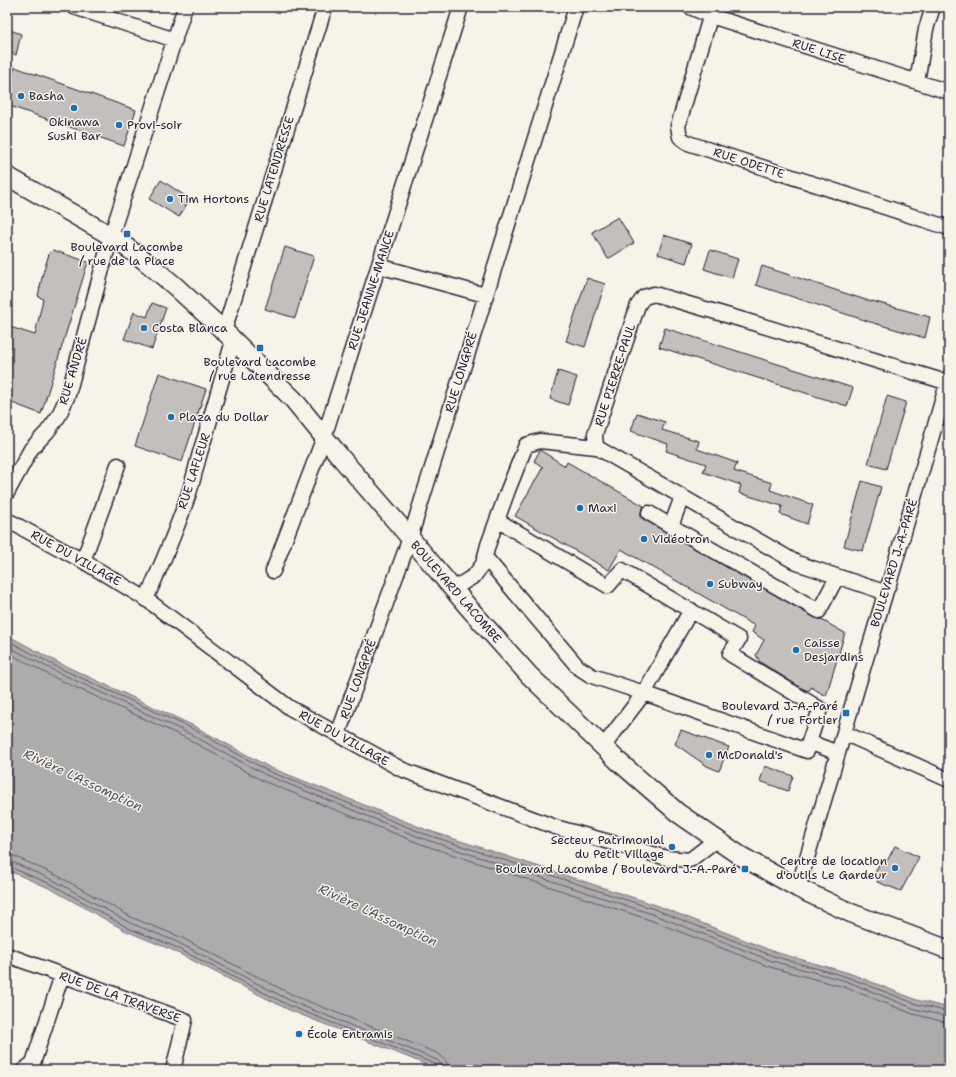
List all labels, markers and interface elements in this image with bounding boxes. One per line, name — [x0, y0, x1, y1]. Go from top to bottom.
street label: RUE LISE — [790, 35, 848, 67]
place label: Basha — [29, 88, 64, 104]
marker: Basha — [16, 91, 26, 101]
marker: Okinawa Sushi Bar — [69, 103, 79, 113]
place label: Okinawa Sushi Bar — [47, 114, 101, 144]
street label: RUE LATENDRESSE — [250, 114, 298, 224]
place label: Provi-soir — [127, 117, 182, 133]
marker: Provi-soir — [114, 120, 124, 130]
street label: RUE ODETTE — [711, 144, 787, 182]
place label: Tim Hortons — [178, 191, 249, 207]
marker: Tim Hortons — [165, 194, 175, 204]
street label: RUE JEANNE-MANCE — [344, 228, 398, 352]
marker: Boulevard Lacombe / rue de la Place — [122, 229, 132, 239]
place label: Boulevard Lacombe / rue de la Place — [71, 239, 184, 269]
place label: Costa Blanca — [152, 320, 228, 336]
street label: RUE PIERRE-PAUL — [591, 321, 639, 428]
marker: Costa Blanca — [139, 323, 149, 333]
street label: RUE LONGPRÉ — [441, 330, 481, 414]
street label: RUE ANDRÉ — [55, 335, 91, 407]
marker: Boulevard Lacombe / rue Latendresse — [255, 343, 265, 353]
place label: Boulevard Lacombe / rue Latendresse — [204, 354, 317, 384]
place label: Plaza du Dollar — [179, 409, 269, 425]
marker: Plaza du Dollar — [166, 412, 176, 422]
street label: RUE LAFLEUR — [174, 431, 214, 511]
street label: BOULEVARD J.-A.-PARÉ — [867, 497, 921, 629]
place label: Maxi — [588, 500, 617, 516]
marker: Maxi — [575, 503, 585, 513]
street label: RUE DU VILLAGE — [28, 527, 124, 589]
place label: Vidéotron — [652, 531, 709, 547]
marker: Vidéotron — [639, 534, 649, 544]
street label: BOULEVARD LACOMBE — [407, 537, 505, 647]
place label: Subway — [718, 576, 763, 592]
marker: Subway — [705, 579, 715, 589]
place label: Caisse Desjardins — [804, 635, 864, 665]
street label: RUE LONGPRÉ — [336, 637, 380, 721]
marker: Caisse Desjardins — [791, 645, 801, 655]
place label: Boulevard J.-A.-Paré / rue Fortier — [722, 698, 838, 728]
street label: RUE DU VILLAGE — [296, 707, 392, 769]
marker: Boulevard J.-A.-Paré / rue Fortier — [841, 708, 851, 718]
water label: Rivière L'Assomption — [21, 745, 145, 815]
place label: McDonald's — [717, 747, 783, 763]
marker: McDonald's — [704, 750, 714, 760]
place label: Secteur Patrimonial du Petit Village — [551, 832, 664, 862]
marker: Secteur Patrimonial du Petit Village — [667, 842, 677, 852]
place label: Centre de location d'outils Le Gardeur — [776, 853, 887, 883]
place label: Boulevard Lacombe / Boulevard J.-A.-Paré — [496, 861, 737, 877]
marker: Centre de location d'outils Le Gardeur — [890, 863, 900, 873]
marker: Boulevard Lacombe / Boulevard J.-A.-Paré — [740, 864, 750, 874]
water label: Rivière L'Assomption — [316, 880, 440, 950]
street label: RUE DE LA TRAVERSE — [57, 968, 183, 1026]
place label: École Entramis — [307, 1026, 393, 1042]
marker: École Entramis — [294, 1029, 304, 1039]

